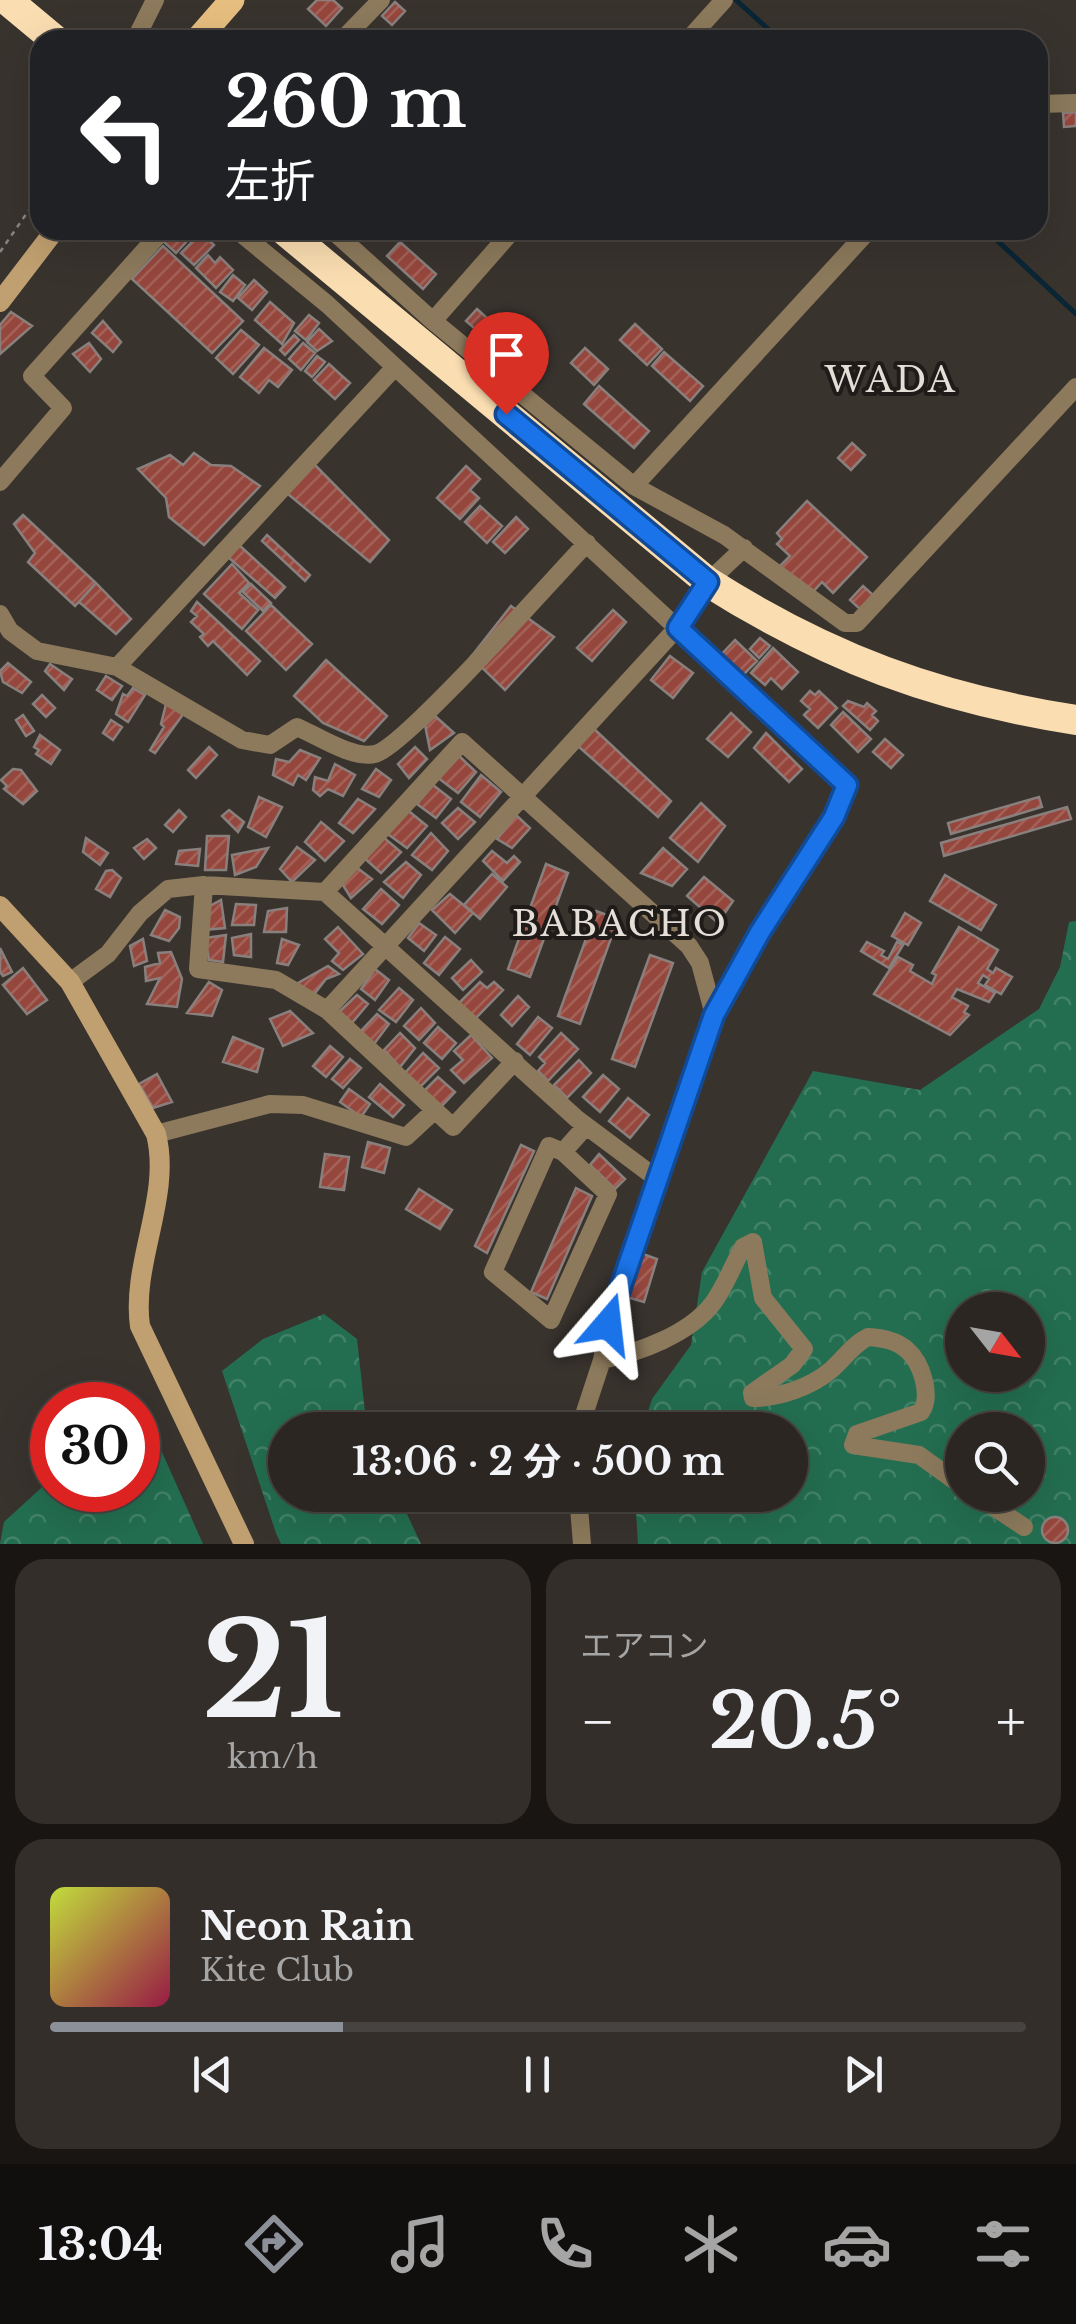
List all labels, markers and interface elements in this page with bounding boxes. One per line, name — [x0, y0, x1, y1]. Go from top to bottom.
text: 260 m — [225, 59, 467, 146]
icon: left — [60, 70, 190, 200]
text: 左折 — [225, 153, 315, 209]
pin — [464, 312, 549, 415]
icon: arrive — [479, 327, 534, 382]
district label: WADA — [824, 358, 957, 401]
district label: BABACHO — [512, 902, 728, 945]
position arrow — [556, 1272, 660, 1376]
north arrow — [945, 1292, 1045, 1392]
map controls — [945, 1292, 1045, 1512]
speed limit sign: 30 — [30, 1382, 160, 1512]
button: search — [945, 1412, 1045, 1512]
text: 13:06 · 2 分 · 500 m — [352, 1438, 724, 1485]
text: 21 — [202, 1591, 343, 1752]
text: エアコン — [581, 1626, 709, 1666]
text: 20.5° — [709, 1675, 902, 1768]
text: − — [581, 1688, 615, 1756]
text: + — [996, 1688, 1026, 1756]
text: km/h — [227, 1737, 318, 1777]
text: Neon Rain — [200, 1903, 414, 1950]
text: Kite Club — [200, 1950, 354, 1990]
icon: previous — [185, 2047, 240, 2102]
icon: pause — [510, 2047, 565, 2102]
icon: next — [836, 2047, 891, 2102]
icon: directions — [239, 2209, 309, 2279]
icon: music — [385, 2209, 455, 2279]
icon: phone — [530, 2209, 600, 2279]
icon: climate — [676, 2209, 746, 2279]
icon: car — [822, 2209, 892, 2279]
icon: filters — [968, 2209, 1038, 2279]
text: 13:04 — [38, 2216, 163, 2272]

